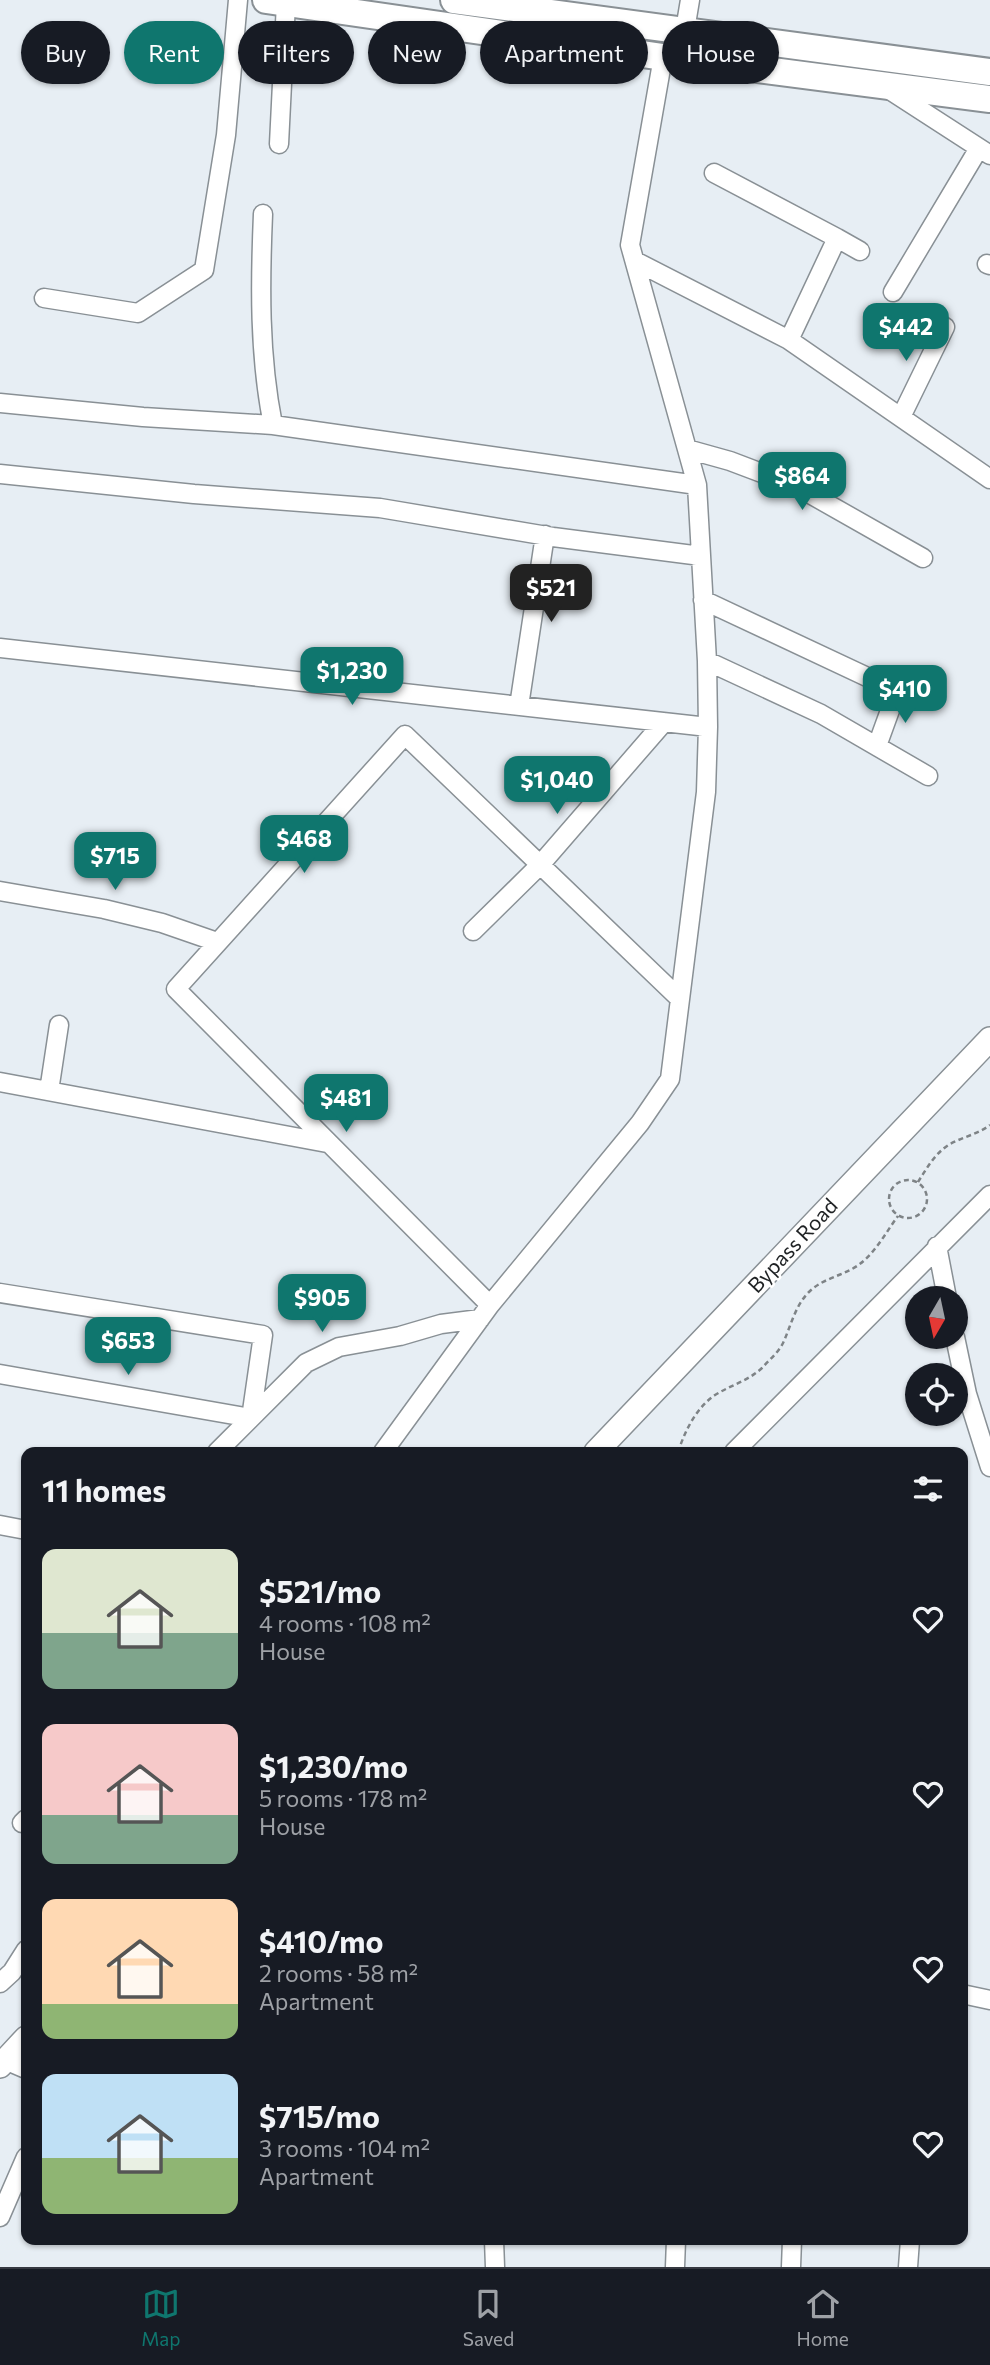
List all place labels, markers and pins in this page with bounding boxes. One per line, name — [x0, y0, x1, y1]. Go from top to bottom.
pin: $442 — [865, 304, 947, 363]
pin: $864 — [761, 452, 843, 512]
pin: $521 — [510, 564, 592, 624]
pin: $1,230 — [295, 648, 409, 707]
pin: $410 — [864, 666, 946, 725]
pin: $1,040 — [500, 756, 614, 816]
pin: $468 — [263, 816, 345, 875]
pin: $715 — [74, 832, 156, 892]
pin: $481 — [305, 1074, 387, 1134]
pin: $905 — [281, 1274, 363, 1334]
pin: $653 — [87, 1318, 169, 1377]

